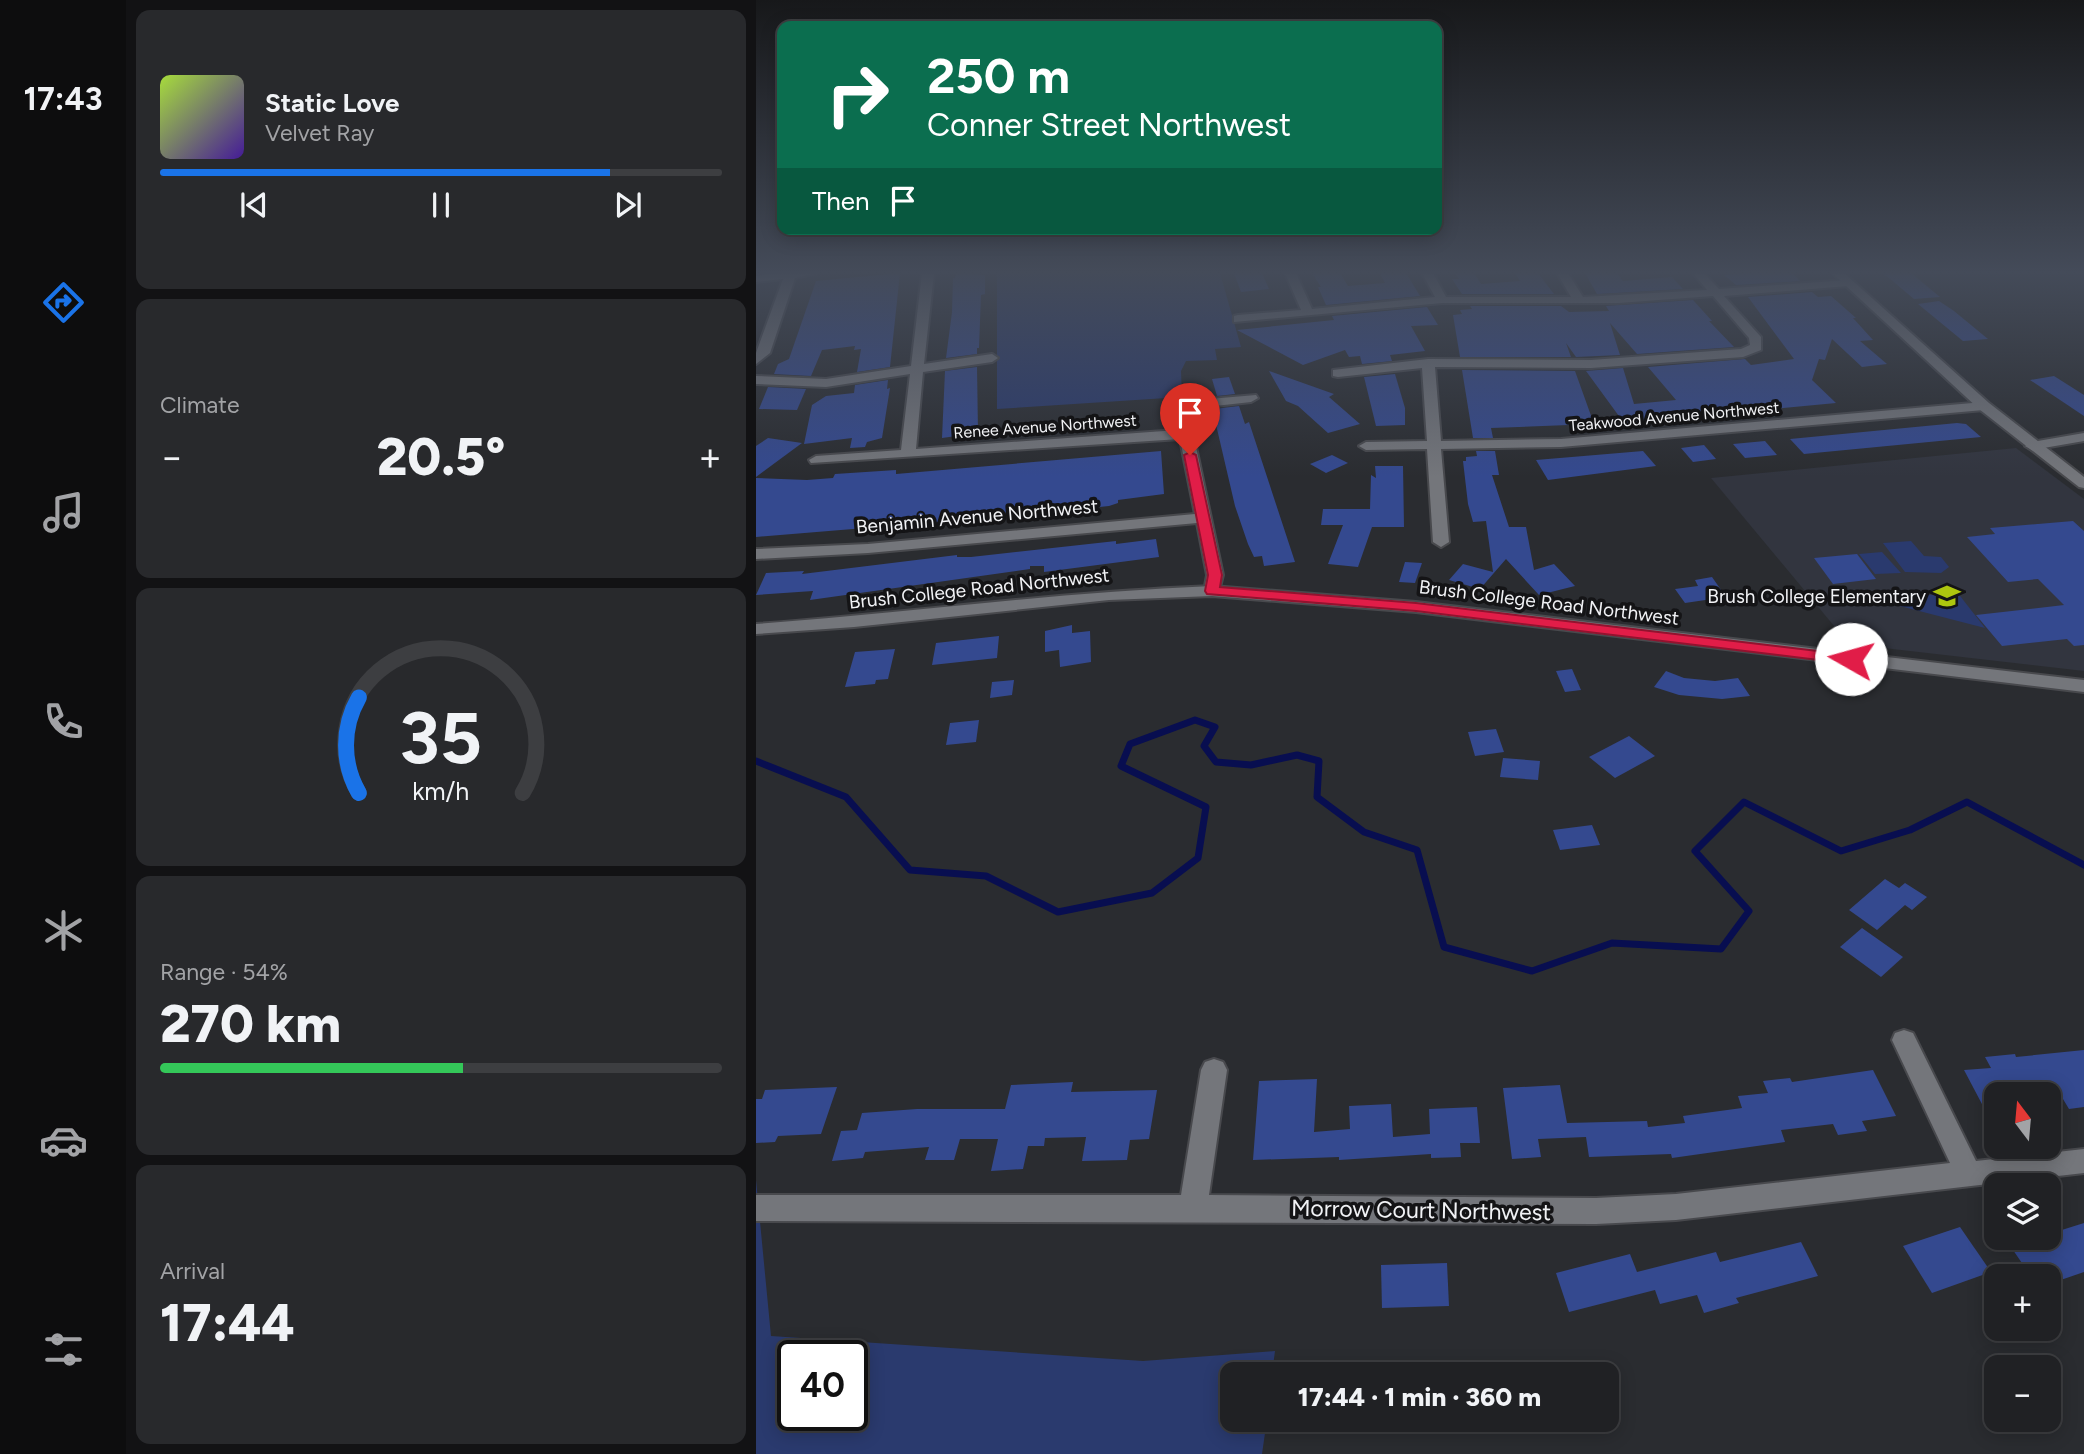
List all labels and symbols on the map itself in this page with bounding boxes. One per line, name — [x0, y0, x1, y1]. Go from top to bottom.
pin — [1160, 383, 1220, 455]
street label: Teakwood Avenue Northwest — [1568, 398, 1780, 435]
street label: Renee Avenue Northwest — [953, 411, 1137, 442]
street label: Benjamin Avenue Northwest — [855, 494, 1099, 539]
street label: Brush College Road Northwest — [848, 563, 1110, 614]
street label: Brush College Road Northwest — [1418, 575, 1680, 630]
school or university icon: Brush College Elementary — [1932, 581, 1962, 611]
place label: Brush College Elementary — [1707, 585, 1926, 608]
position arrow — [1814, 622, 1888, 696]
north arrow — [1984, 1082, 2062, 1158]
street label: Morrow Court Northwest — [1291, 1194, 1551, 1226]
speed limit sign: 40 — [777, 1340, 868, 1431]

